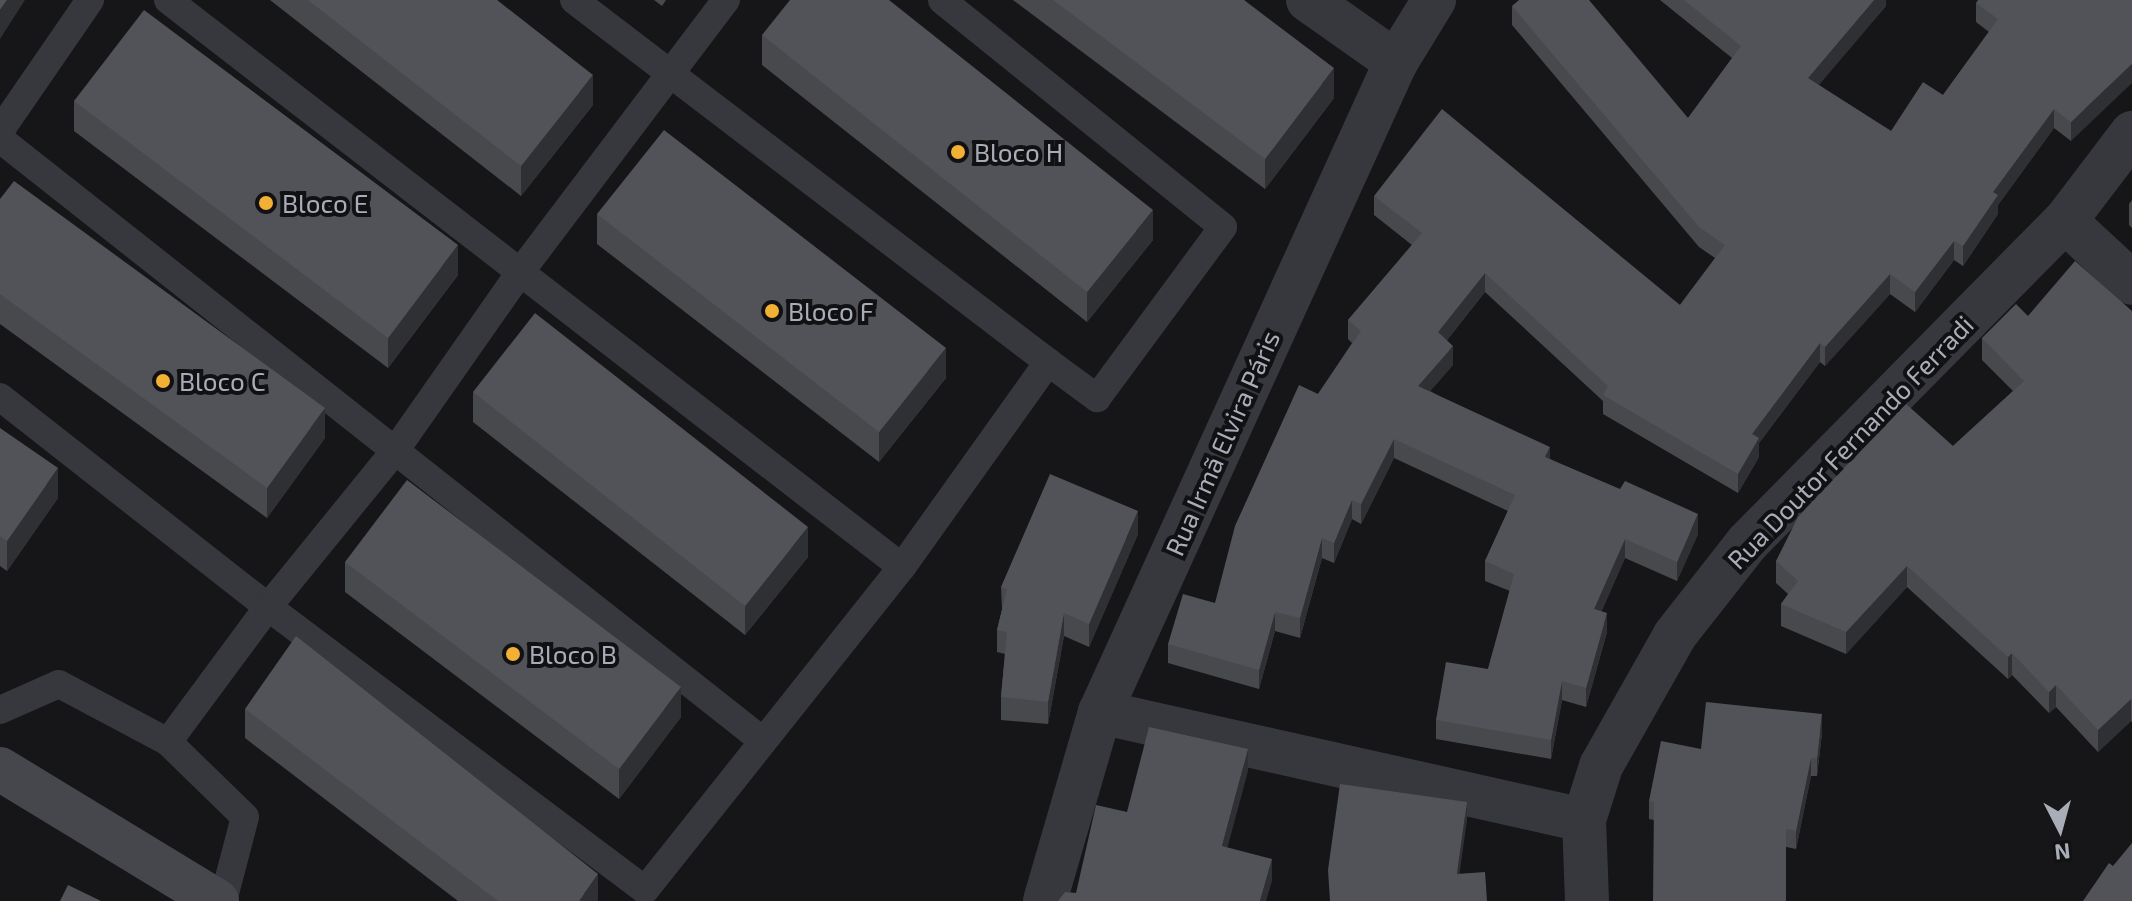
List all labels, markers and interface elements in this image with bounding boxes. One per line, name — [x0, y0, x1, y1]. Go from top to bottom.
place label: Bloco H — [974, 136, 1063, 168]
marker: Bloco H — [949, 143, 967, 161]
place label: Bloco E — [282, 187, 368, 219]
marker: Bloco E — [257, 194, 275, 212]
place label: Bloco F — [788, 295, 874, 327]
marker: Bloco F — [763, 302, 781, 320]
street label: Rua Doutor Fernando Ferradi — [1720, 309, 1980, 575]
street label: Rua Irmã Elvira Páris — [1158, 326, 1286, 560]
place label: Bloco C — [179, 365, 266, 397]
marker: Bloco C — [154, 372, 172, 390]
place label: Bloco B — [529, 638, 617, 670]
marker: Bloco B — [504, 645, 522, 663]
north arrow — [2020, 789, 2100, 869]
text: N — [2053, 839, 2072, 867]

